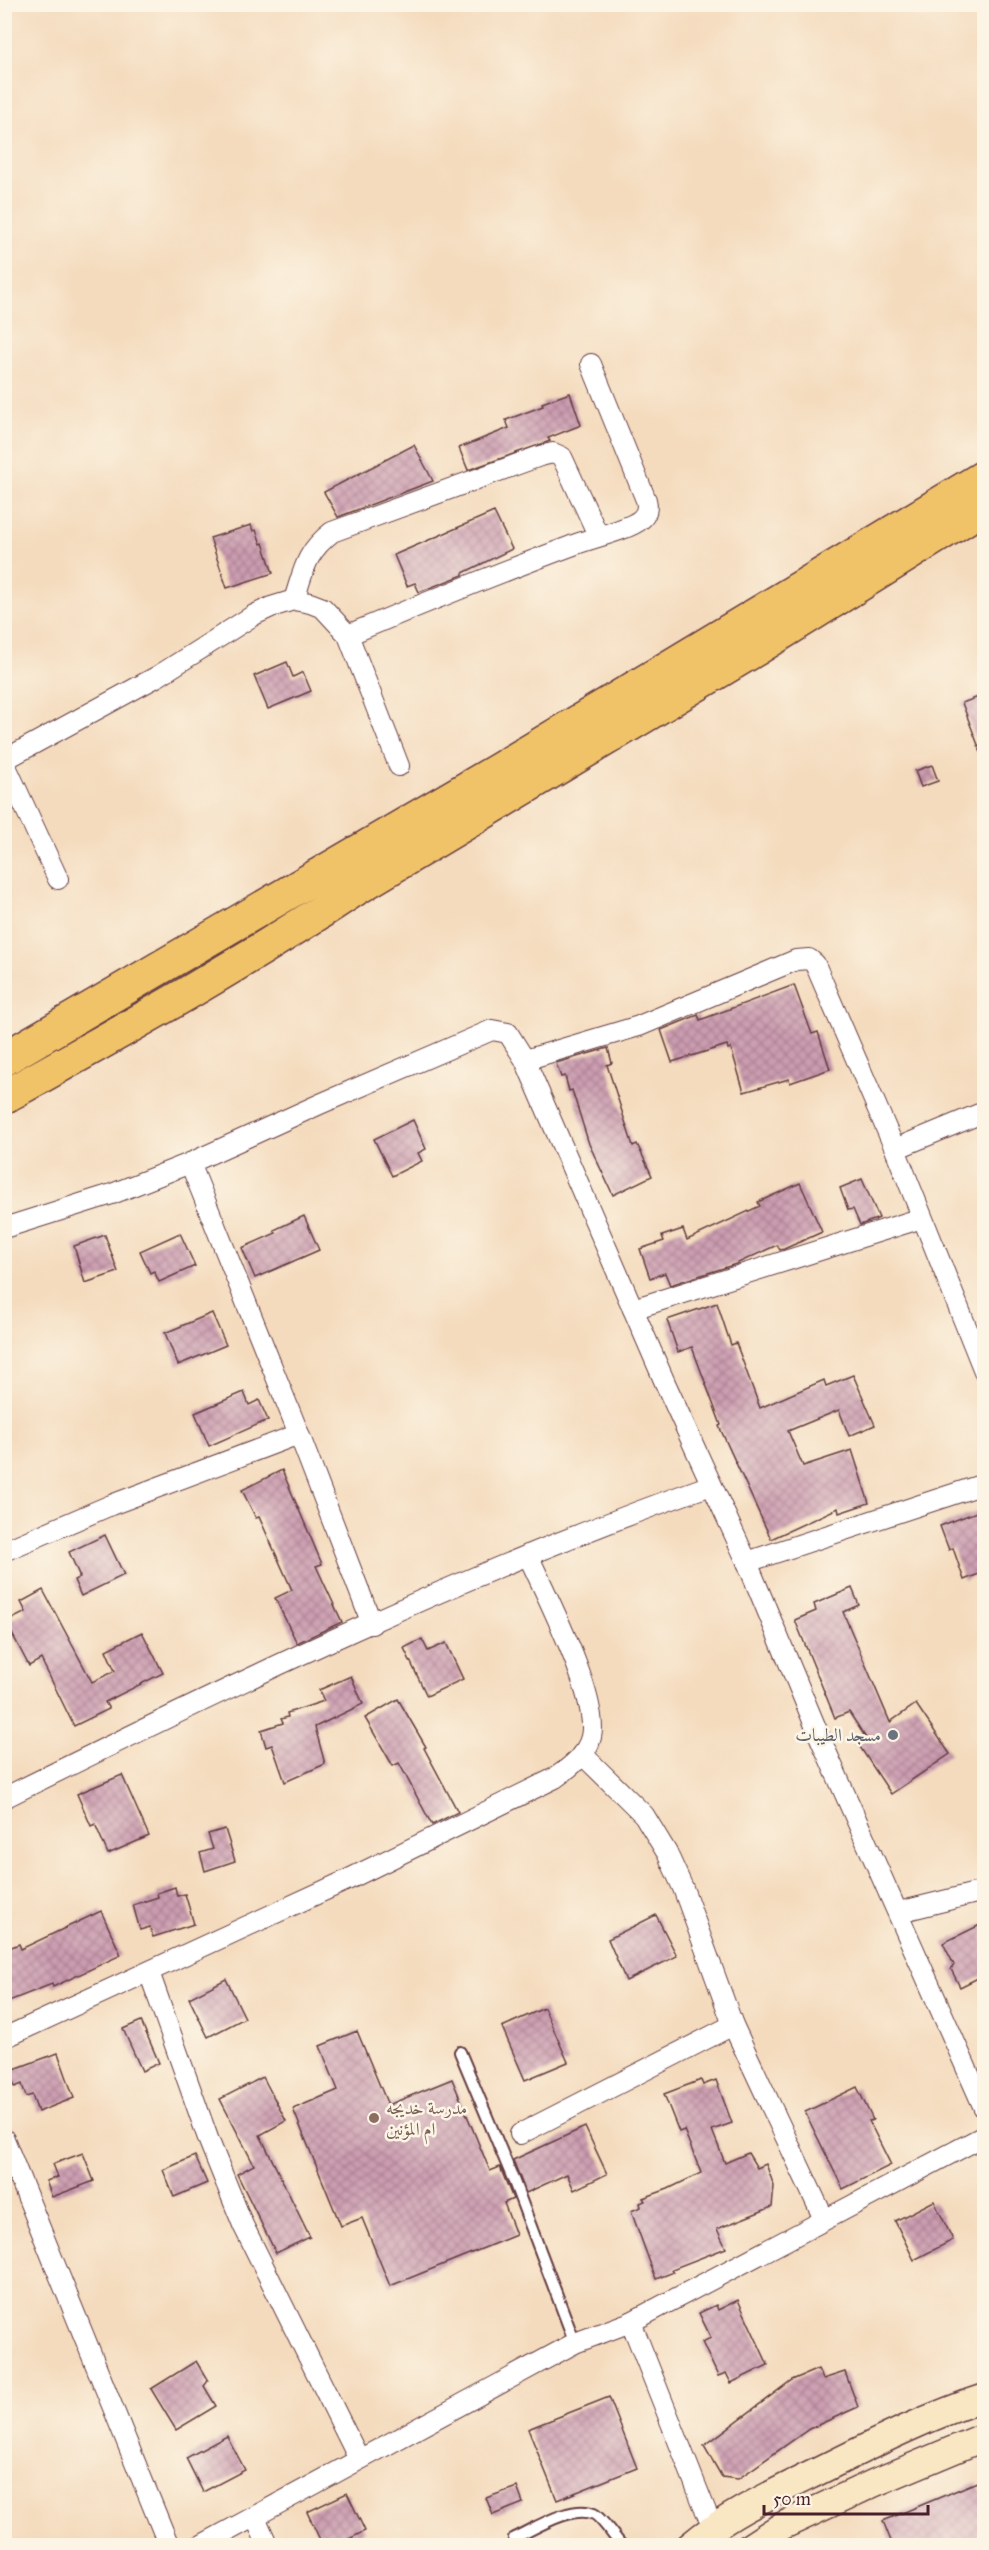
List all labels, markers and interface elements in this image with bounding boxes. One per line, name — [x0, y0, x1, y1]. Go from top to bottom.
place label: مسجد الطيبات — [795, 1724, 881, 1746]
marker: مسجد الطيبات — [886, 1728, 900, 1742]
place label: مدرسة خديجه ام المؤنين — [386, 2097, 467, 2145]
marker: مدرسة خديجه ام المؤنين — [367, 2111, 381, 2125]
scale bar — [764, 2478, 928, 2516]
text: 50 m — [773, 2488, 811, 2510]

